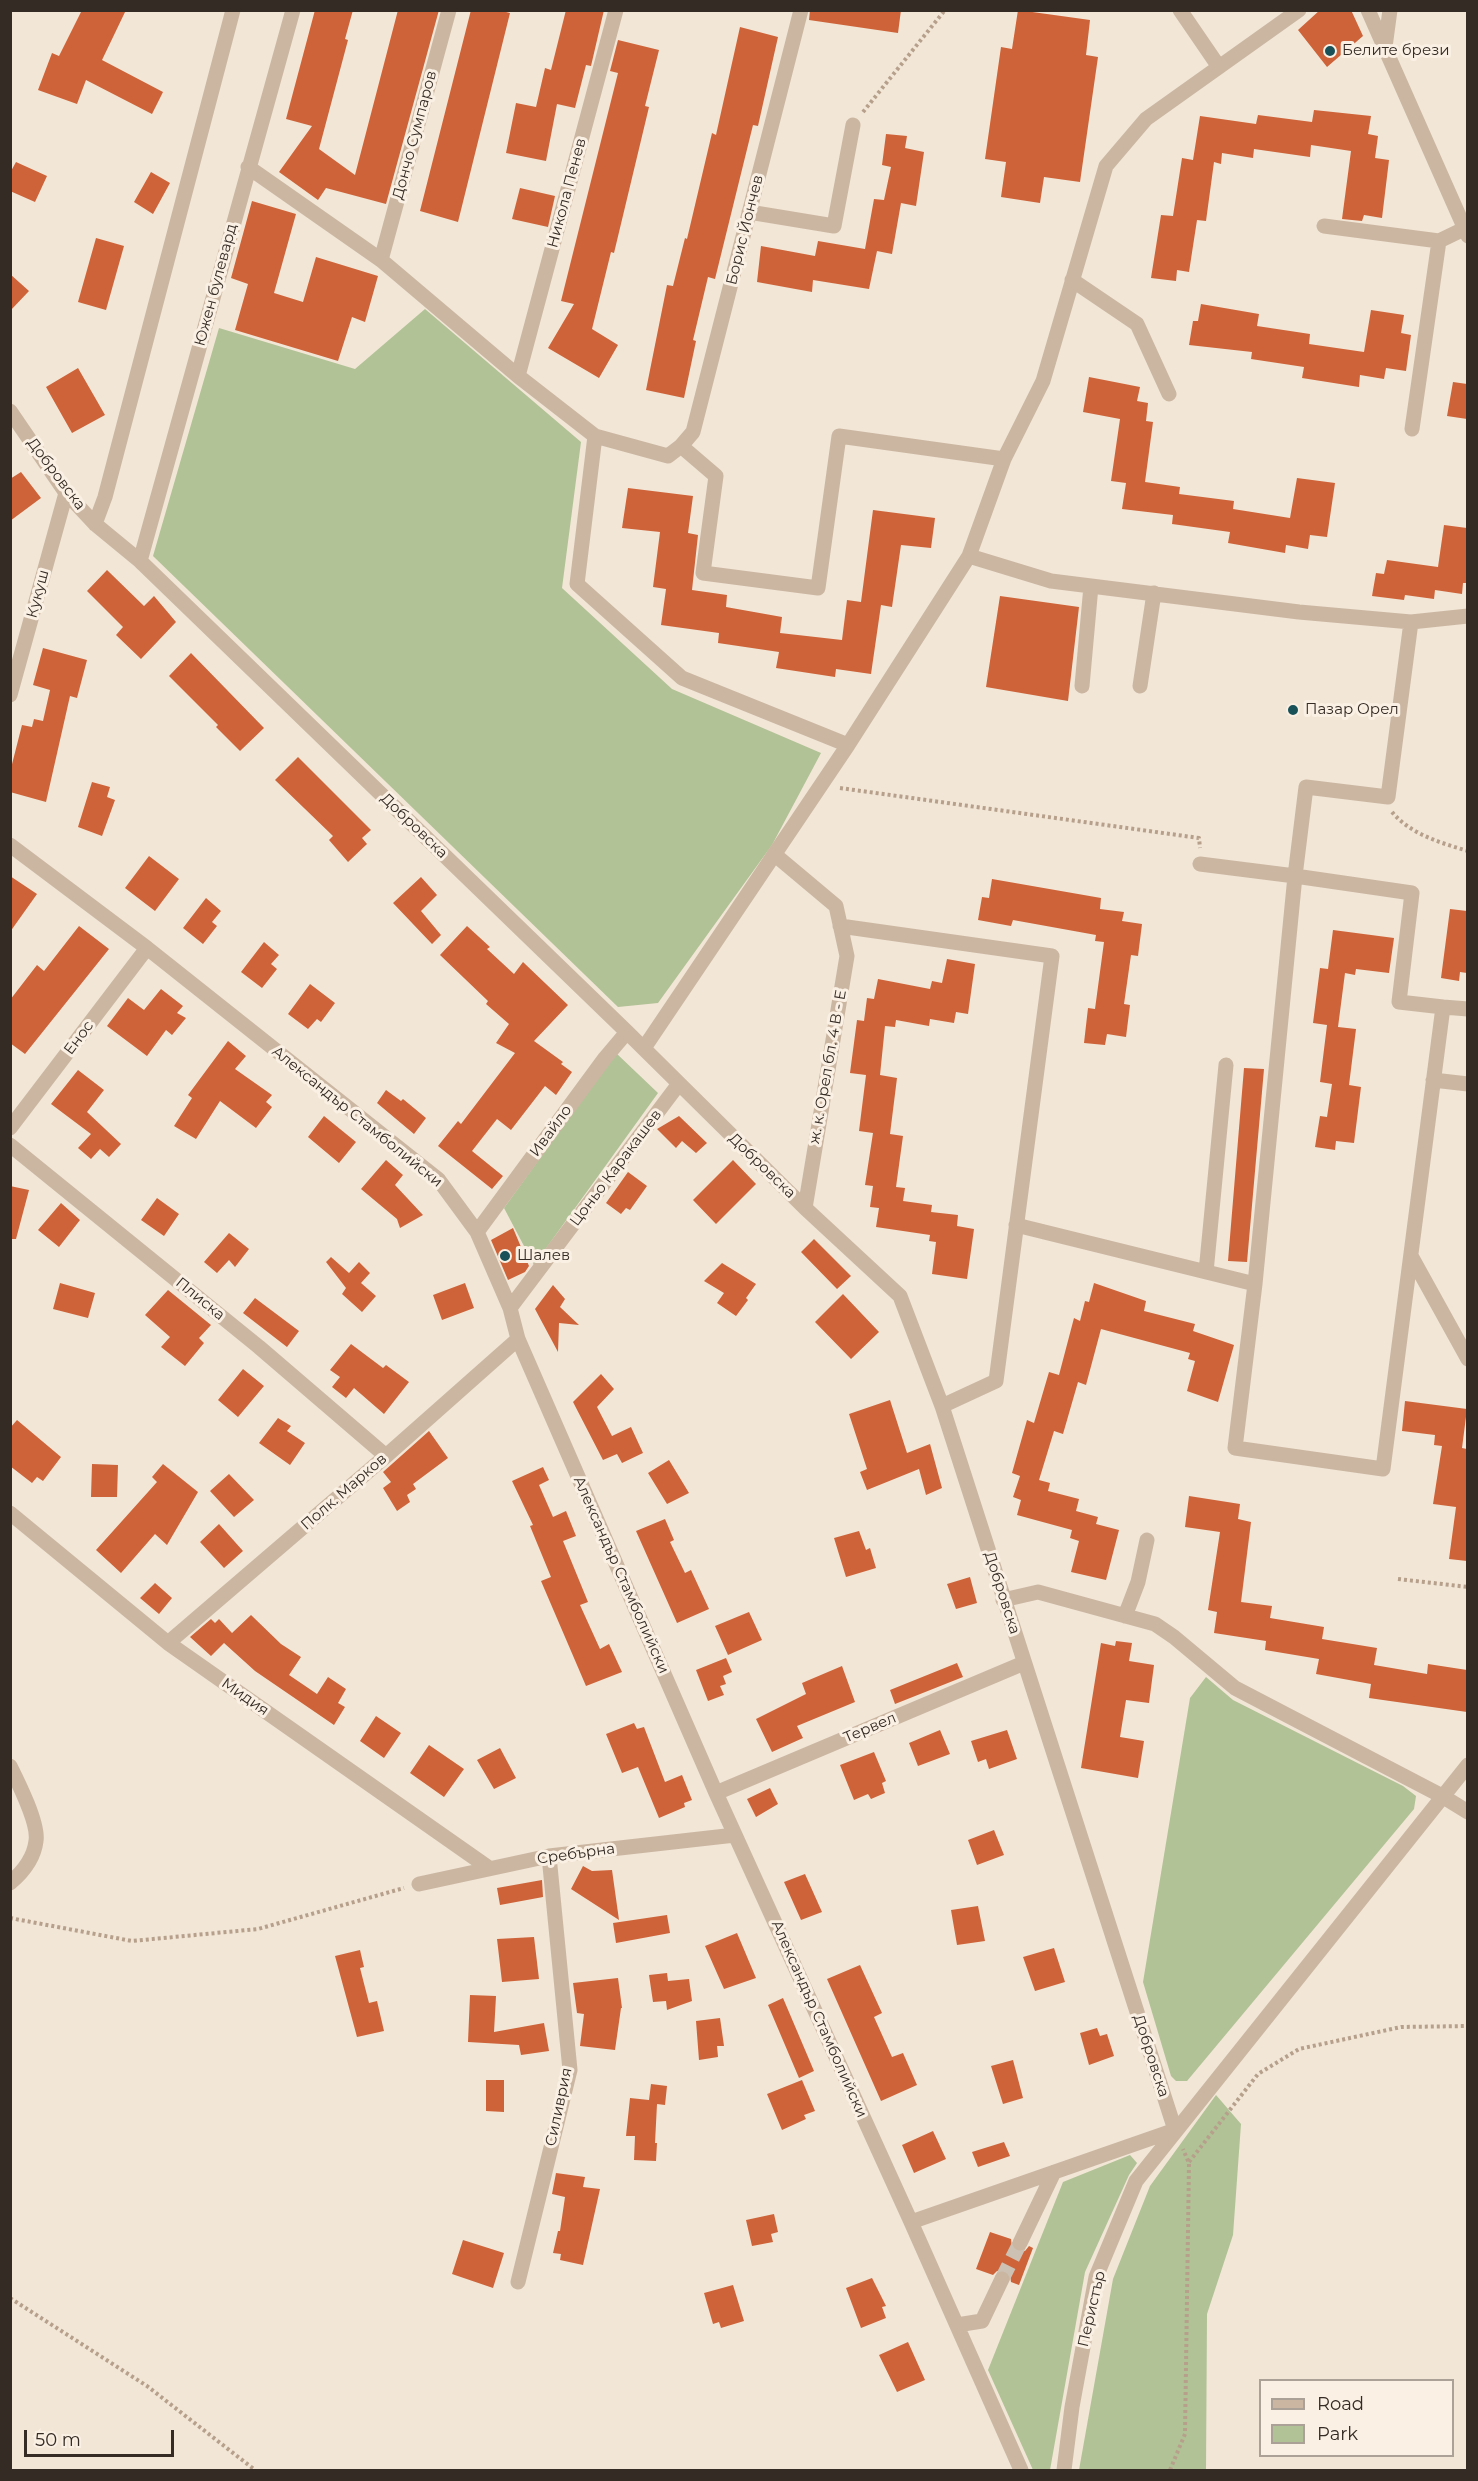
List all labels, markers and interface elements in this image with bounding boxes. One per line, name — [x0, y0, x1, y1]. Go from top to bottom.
place label: Белите брези — [1342, 42, 1450, 60]
marker: Белите брези — [1323, 44, 1337, 58]
street label: Дончо Сумпаров — [389, 69, 441, 201]
street label: Никола Пенев — [544, 136, 590, 250]
street label: Борис Йончев — [723, 173, 767, 287]
street label: Южен булевард — [191, 222, 241, 348]
street label: Добровска — [23, 434, 89, 514]
street label: Кукуш — [23, 568, 53, 620]
place label: Пазар Орел — [1305, 701, 1399, 719]
marker: Пазар Орел — [1286, 703, 1300, 717]
street label: Добровска — [377, 790, 451, 862]
street label: ж. к. Орел бл. 4 В - Е — [806, 989, 850, 1145]
street label: Енос — [60, 1017, 98, 1059]
street label: Александър Стамболийски — [268, 1043, 446, 1191]
street label: Ивайло — [526, 1102, 576, 1160]
street label: Цоньо Каракашев — [566, 1106, 666, 1230]
street label: Добровска — [725, 1130, 799, 1202]
place label: Шалев — [517, 1247, 570, 1265]
marker: Шалев — [498, 1249, 512, 1263]
street label: Плиска — [172, 1274, 228, 1324]
street label: Полк. Марков — [297, 1450, 391, 1534]
street label: Александър Стамболийски — [569, 1474, 673, 1676]
street label: Добровска — [980, 1549, 1024, 1637]
street label: Мидия — [218, 1674, 272, 1720]
street label: Тервел — [841, 1709, 899, 1747]
street label: Сребърна — [536, 1840, 616, 1868]
street label: Александър Стамболийски — [767, 1918, 871, 2120]
street label: Добровска — [1129, 2012, 1173, 2100]
street label: Силиврия — [542, 2066, 576, 2148]
street label: Перистър — [1075, 2269, 1109, 2349]
legend — [1259, 2379, 1454, 2457]
text: Road — [1317, 2393, 1364, 2415]
scale bar — [27, 2418, 177, 2456]
text: Park — [1317, 2423, 1358, 2445]
text: 50 m — [35, 2429, 81, 2451]

